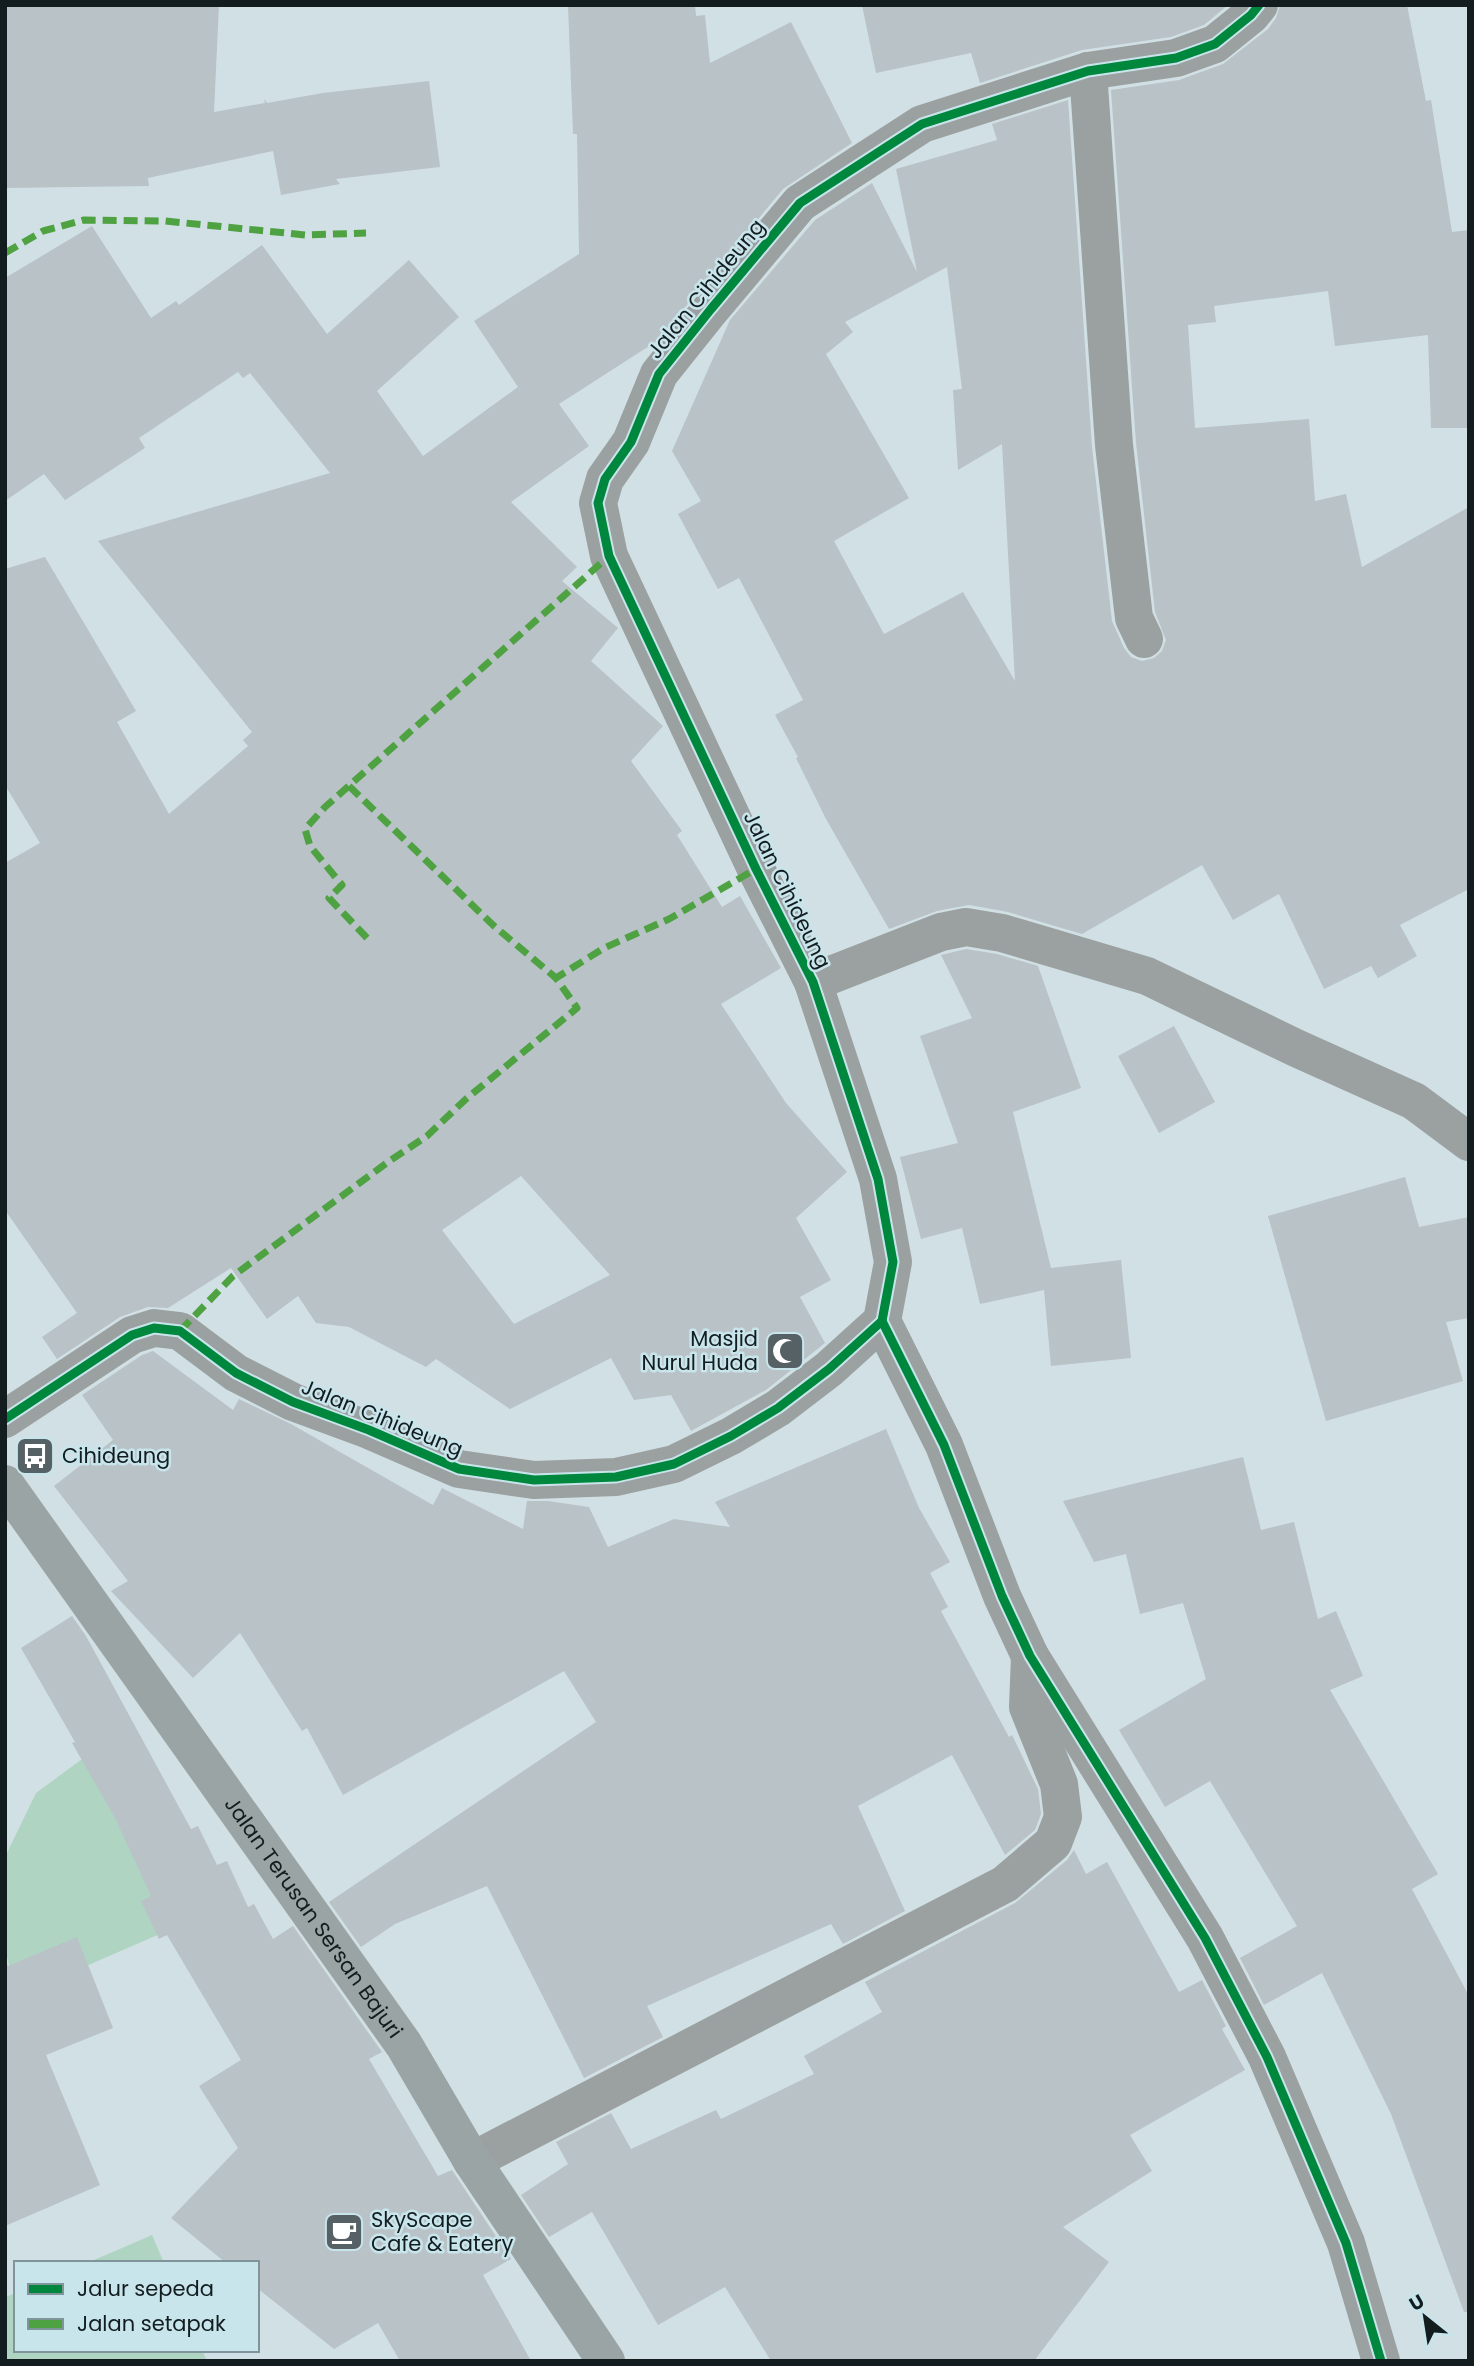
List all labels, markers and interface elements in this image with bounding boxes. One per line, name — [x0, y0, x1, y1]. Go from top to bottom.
street label: Jalan Cihideung — [640, 213, 771, 365]
street label: Jalan Cihideung — [737, 806, 838, 973]
place label: Masjid Nurul Huda — [641, 1324, 758, 1377]
mosque icon: Masjid Nurul Huda — [764, 1330, 806, 1372]
street label: Jalan Cihideung — [297, 1372, 467, 1463]
bus stop icon: Cihideung — [14, 1435, 56, 1477]
place label: Cihideung — [62, 1441, 170, 1470]
street label: Jalan Terusan Sersan Bajuri — [218, 1791, 410, 2044]
place label: SkyScape Cafe & Eatery — [371, 2205, 514, 2258]
cafe icon: SkyScape Cafe & Eatery — [323, 2211, 365, 2253]
legend — [14, 2261, 259, 2352]
text: Jalur sepeda — [77, 2274, 214, 2303]
north arrow — [1390, 2282, 1460, 2352]
text: U — [1404, 2288, 1429, 2318]
text: Jalan setapak — [77, 2309, 226, 2338]

